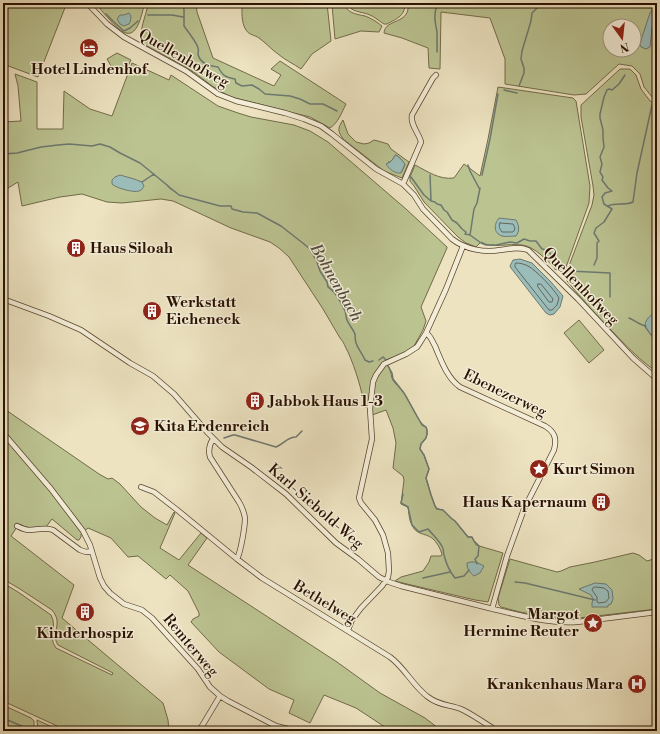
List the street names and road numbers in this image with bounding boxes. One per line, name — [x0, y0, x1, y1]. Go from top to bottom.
street label: Quellenhofweg — [135, 25, 233, 92]
street label: Quellenhofweg — [539, 243, 623, 330]
street label: Ebenezerweg — [460, 365, 550, 422]
street label: Karl-Siebold-Weg — [264, 460, 367, 553]
street label: Bethelweg — [289, 576, 360, 629]
street label: Remterweg — [159, 610, 223, 681]

